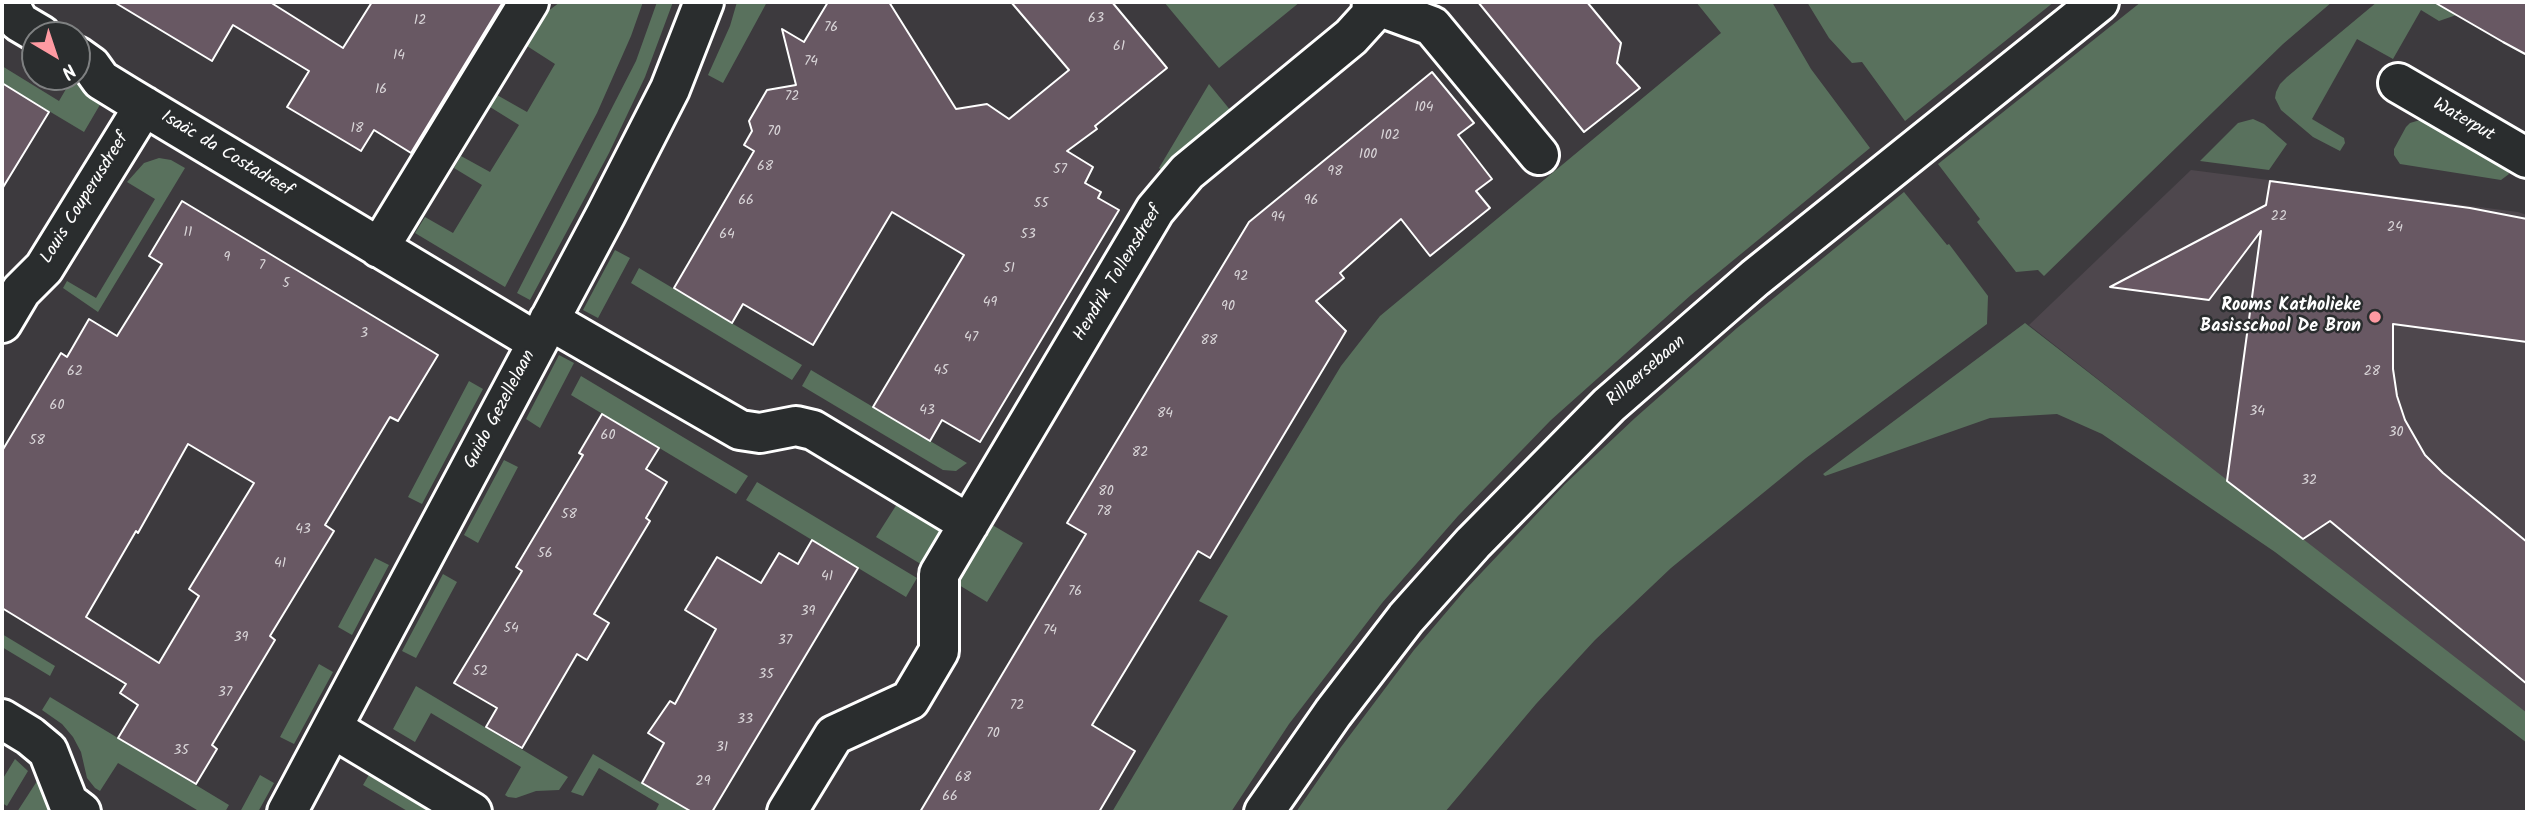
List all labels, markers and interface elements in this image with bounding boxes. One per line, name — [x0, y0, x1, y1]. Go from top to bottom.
house number: 63 — [1088, 12, 1104, 28]
house number: 12 — [414, 14, 426, 30]
north arrow — [21, 21, 91, 91]
house number: 76 — [824, 21, 838, 37]
house number: 61 — [1113, 40, 1125, 56]
house number: 14 — [393, 49, 405, 65]
text: N — [54, 55, 82, 86]
house number: 74 — [804, 55, 818, 71]
house number: 16 — [375, 83, 387, 99]
house number: 72 — [785, 90, 799, 106]
street label: Waterput — [2428, 95, 2498, 147]
house number: 104 — [1414, 101, 1434, 117]
street label: Isaäc da Costadreef — [156, 107, 296, 203]
house number: 18 — [351, 122, 363, 138]
house number: 70 — [767, 125, 781, 141]
house number: 102 — [1380, 129, 1400, 145]
street label: Louis Couperusdreef — [37, 130, 135, 268]
house number: 100 — [1359, 148, 1377, 164]
house number: 68 — [757, 160, 773, 176]
house number: 57 — [1053, 163, 1067, 179]
house number: 98 — [1327, 165, 1343, 181]
house number: 66 — [738, 194, 754, 210]
house number: 96 — [1304, 194, 1318, 210]
house number: 55 — [1033, 197, 1049, 213]
street label: Hendrik Tollensdreef — [1070, 202, 1168, 346]
house number: 22 — [2271, 210, 2287, 226]
house number: 94 — [1271, 211, 1285, 227]
house number: 24 — [2387, 221, 2403, 237]
house number: 11 — [184, 226, 192, 242]
house number: 64 — [719, 228, 735, 244]
house number: 53 — [1020, 228, 1036, 244]
house number: 9 — [224, 251, 230, 267]
house number: 7 — [259, 259, 265, 275]
house number: 51 — [1003, 262, 1015, 278]
house number: 92 — [1234, 270, 1248, 286]
house number: 5 — [282, 277, 290, 293]
house number: 49 — [983, 296, 997, 312]
place label: Rooms Katholieke Basisschool De Bron — [2200, 296, 2361, 338]
house number: 90 — [1221, 300, 1235, 316]
marker: Rooms Katholieke Basisschool De Bron — [2367, 309, 2383, 325]
house number: 3 — [360, 327, 368, 343]
house number: 47 — [964, 331, 978, 347]
street label: Rillaersebaan — [1603, 332, 1691, 412]
house number: 88 — [1201, 334, 1217, 350]
street label: Guido Gezellelaan — [461, 347, 541, 473]
house number: 45 — [933, 364, 949, 380]
house number: 62 — [67, 365, 83, 381]
house number: 28 — [2364, 365, 2380, 381]
house number: 60 — [50, 399, 64, 415]
house number: 43 — [919, 404, 935, 420]
house number: 34 — [2249, 405, 2265, 421]
house number: 84 — [1157, 407, 1173, 423]
house number: 30 — [2389, 426, 2403, 442]
house number: 60 — [601, 429, 615, 445]
house number: 58 — [29, 434, 45, 450]
house number: 82 — [1132, 446, 1148, 462]
house number: 32 — [2301, 474, 2317, 490]
house number: 80 — [1098, 485, 1114, 501]
house number: 78 — [1097, 505, 1111, 521]
house number: 58 — [561, 508, 577, 524]
house number: 43 — [295, 523, 311, 539]
house number: 56 — [537, 547, 553, 563]
house number: 41 — [274, 557, 286, 573]
house number: 41 — [821, 570, 833, 586]
house number: 76 — [1068, 585, 1082, 601]
house number: 39 — [801, 605, 815, 621]
house number: 54 — [503, 622, 519, 638]
house number: 74 — [1043, 624, 1057, 640]
house number: 39 — [234, 631, 248, 647]
house number: 37 — [778, 634, 792, 650]
house number: 52 — [472, 665, 488, 681]
house number: 35 — [758, 668, 774, 684]
house number: 37 — [218, 686, 232, 702]
house number: 72 — [1010, 699, 1024, 715]
house number: 33 — [737, 713, 753, 729]
house number: 70 — [986, 727, 1000, 743]
house number: 31 — [716, 741, 728, 757]
house number: 35 — [173, 744, 189, 760]
house number: 68 — [955, 771, 971, 787]
house number: 29 — [696, 775, 710, 791]
house number: 66 — [942, 790, 958, 806]

